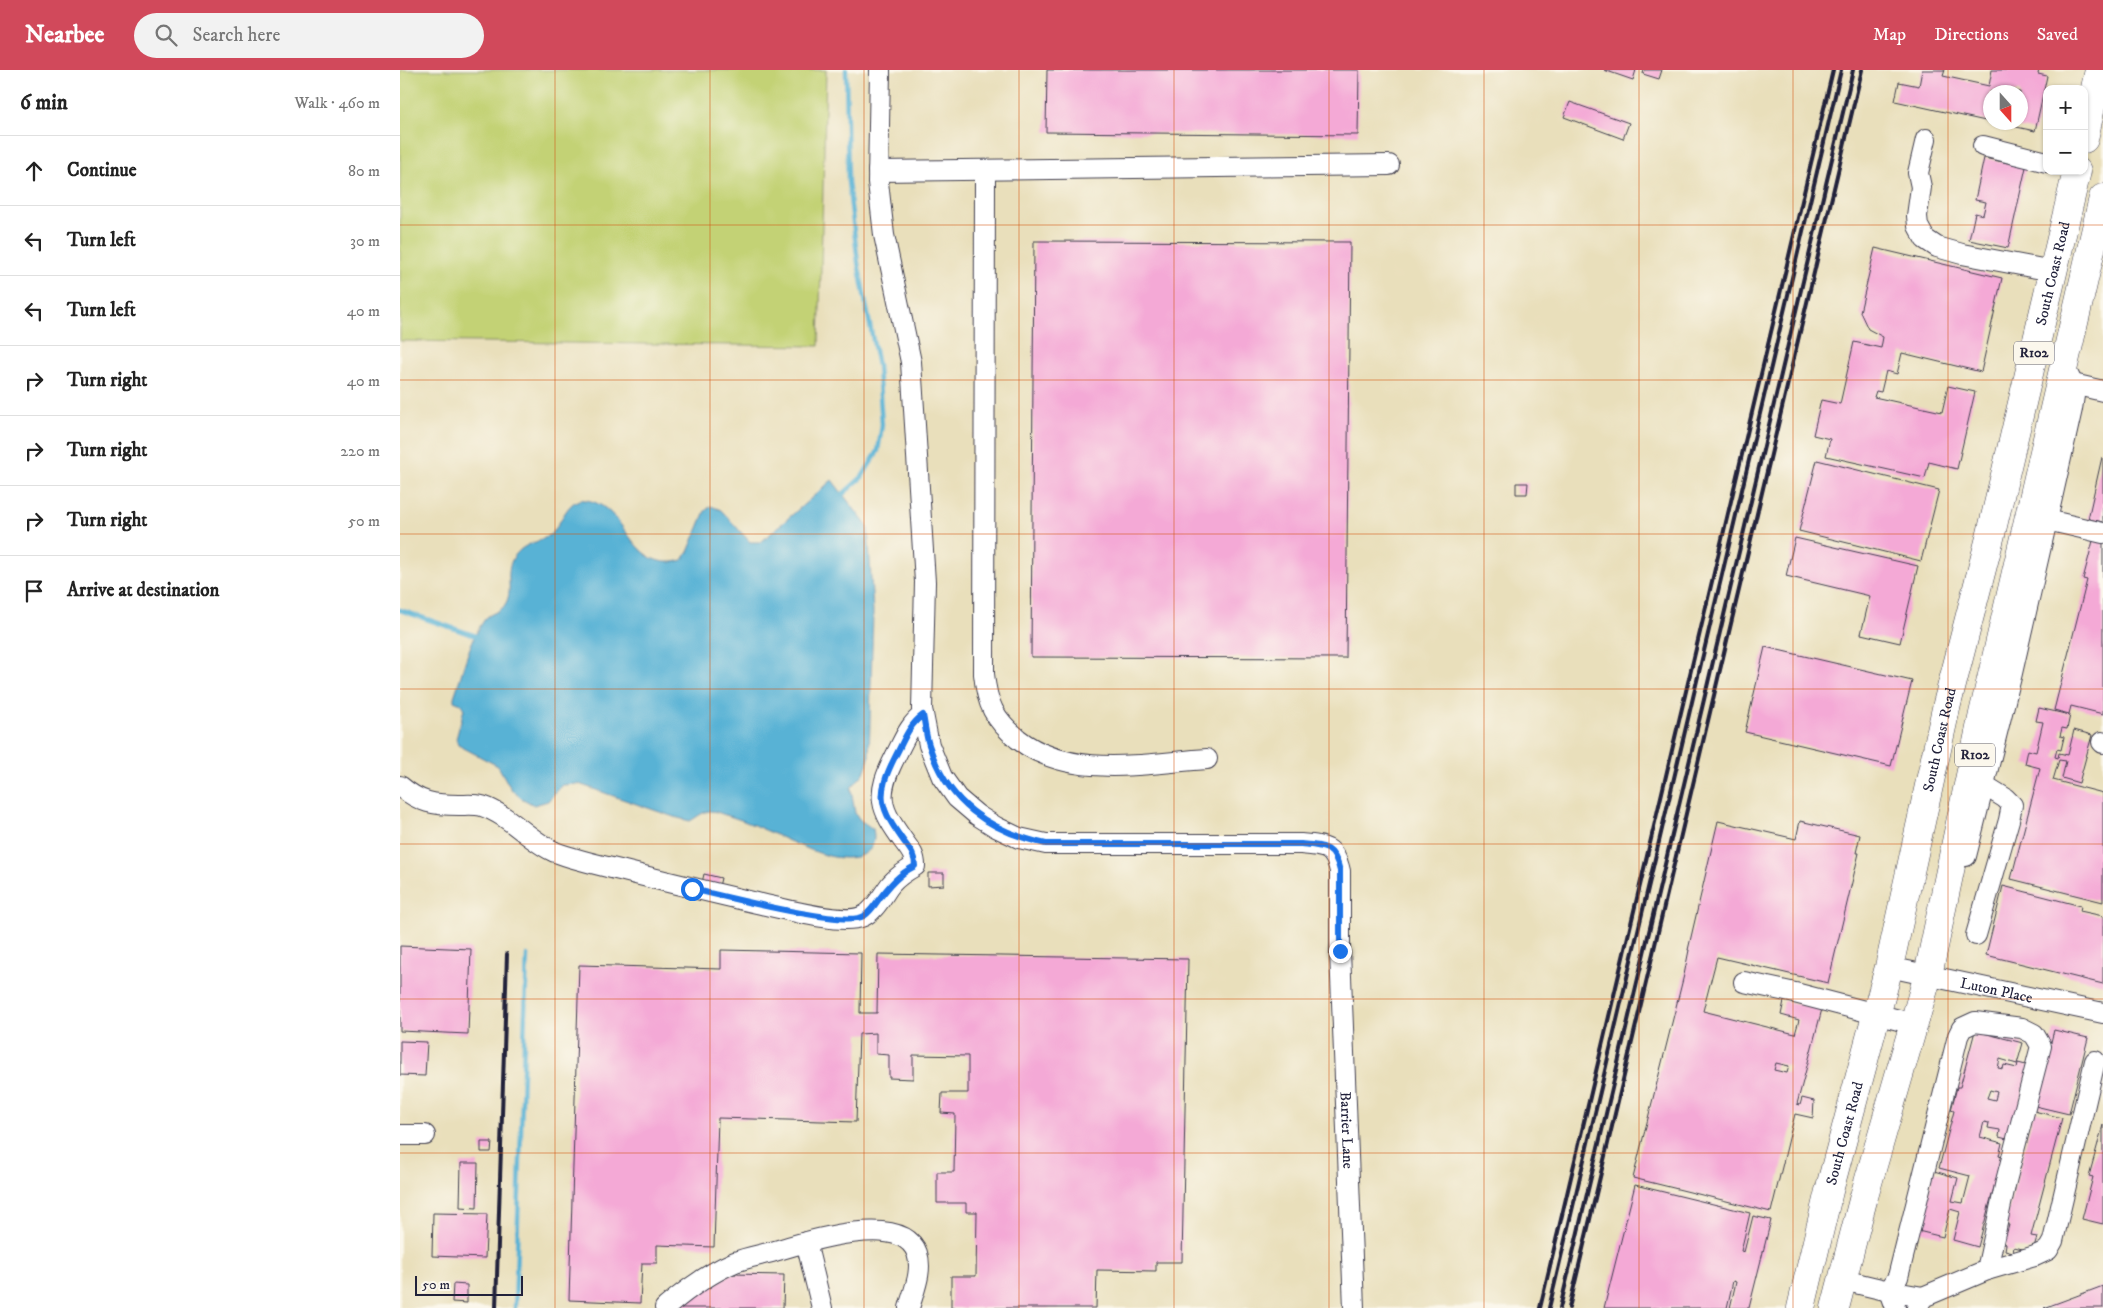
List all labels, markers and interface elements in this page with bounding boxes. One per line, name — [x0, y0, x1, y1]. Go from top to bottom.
search box — [134, 13, 484, 58]
text: Nearbee — [25, 20, 104, 50]
icon: search — [152, 21, 180, 49]
text: Search here — [192, 24, 280, 47]
text: Map — [1873, 24, 1906, 46]
text: Directions — [1934, 24, 2009, 46]
text: Saved — [2037, 24, 2078, 46]
north arrow — [1983, 85, 2028, 130]
map controls — [2043, 85, 2088, 175]
button: + — [2043, 85, 2088, 130]
text: 6 min — [20, 90, 68, 116]
text: Walk · 460 m — [294, 93, 380, 113]
button: − — [2043, 130, 2088, 175]
icon: ahead — [20, 157, 48, 185]
text: Continue — [67, 159, 137, 182]
text: 80 m — [348, 161, 380, 181]
street label: South Coast Road — [2031, 219, 2074, 327]
icon: left — [20, 227, 48, 255]
text: Turn left — [67, 229, 136, 252]
text: 30 m — [350, 231, 380, 251]
icon: left — [20, 297, 48, 325]
text: Turn left — [67, 299, 136, 322]
text: 40 m — [347, 301, 380, 321]
road number: R102 — [2014, 342, 2054, 364]
icon: right — [20, 367, 48, 395]
text: Turn right — [67, 369, 147, 392]
text: 40 m — [347, 371, 380, 391]
icon: right — [20, 437, 48, 465]
text: Turn right — [67, 439, 147, 462]
text: 220 m — [340, 441, 380, 461]
icon: right — [20, 507, 48, 535]
text: Turn right — [67, 509, 147, 532]
text: 50 m — [348, 511, 380, 531]
icon: arrive — [20, 577, 48, 605]
text: Arrive at destination — [67, 579, 219, 602]
street label: South Coast Road — [1918, 685, 1960, 794]
road number: R102 — [1955, 744, 1995, 766]
route start — [681, 878, 704, 901]
route end — [1329, 940, 1352, 963]
street label: Luton Place — [1959, 973, 2034, 1007]
street label: South Coast Road — [1822, 1079, 1867, 1187]
street label: Barrier Lane — [1336, 1091, 1358, 1169]
scale bar — [415, 1273, 522, 1296]
text: 50 m — [422, 1276, 450, 1294]

